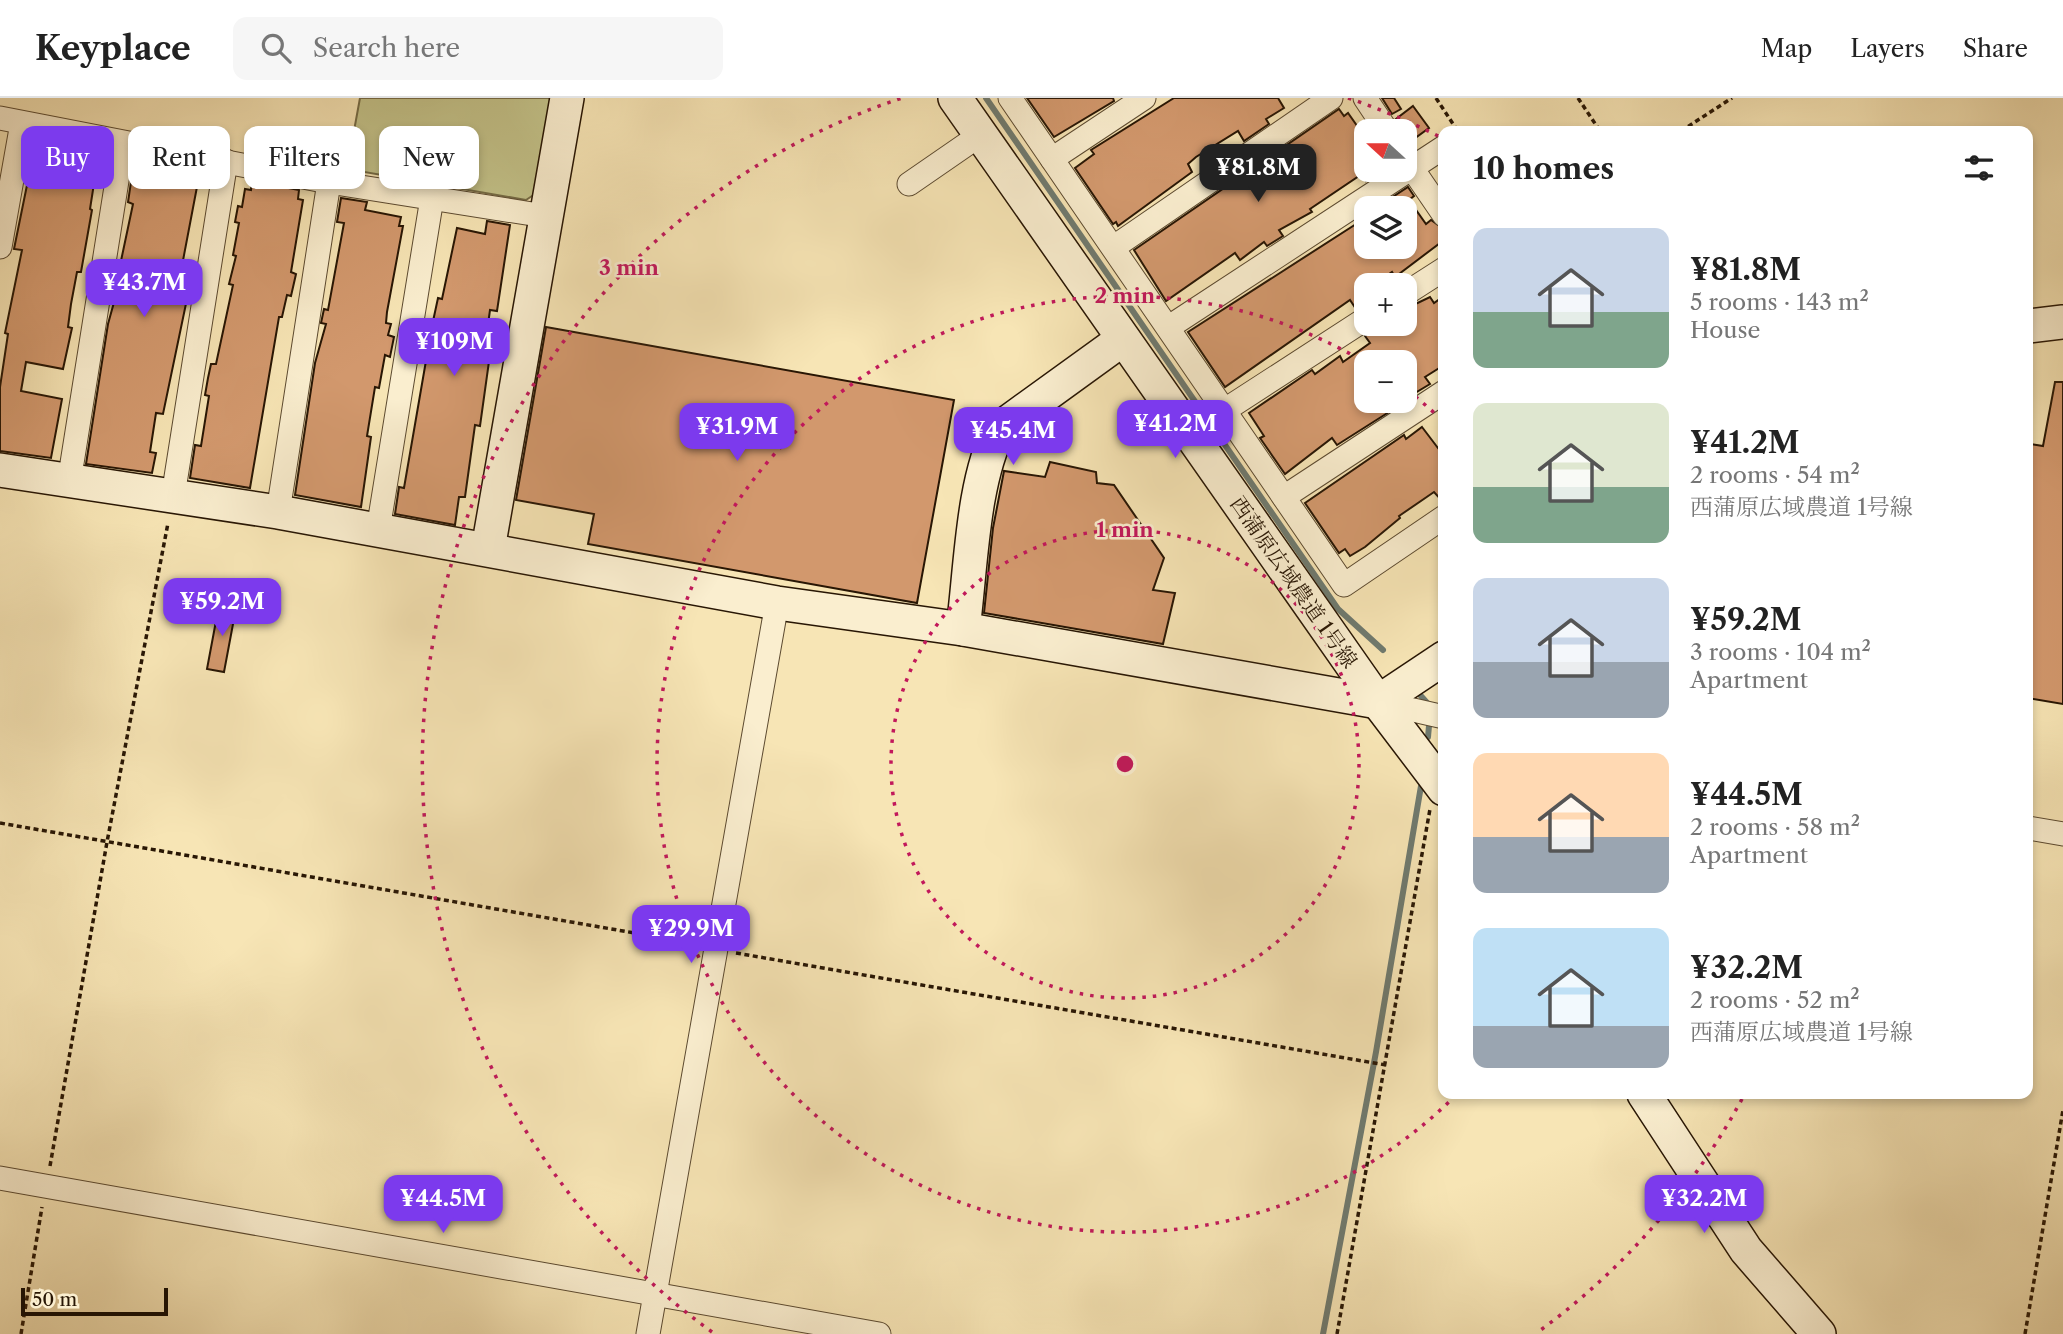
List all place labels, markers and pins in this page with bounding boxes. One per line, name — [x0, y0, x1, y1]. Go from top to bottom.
pin: ¥81.8M — [1201, 144, 1315, 204]
pin: ¥43.7M — [87, 260, 201, 319]
pin: ¥109M — [405, 318, 503, 378]
pin: ¥41.2M — [1118, 400, 1232, 460]
pin: ¥31.9M — [680, 404, 794, 463]
pin: ¥45.4M — [956, 408, 1070, 467]
pin: ¥59.2M — [165, 578, 279, 638]
centre of rings — [1113, 752, 1137, 776]
pin: ¥29.9M — [634, 906, 748, 965]
pin: ¥44.5M — [386, 1176, 500, 1235]
pin: ¥32.2M — [1647, 1176, 1761, 1235]

